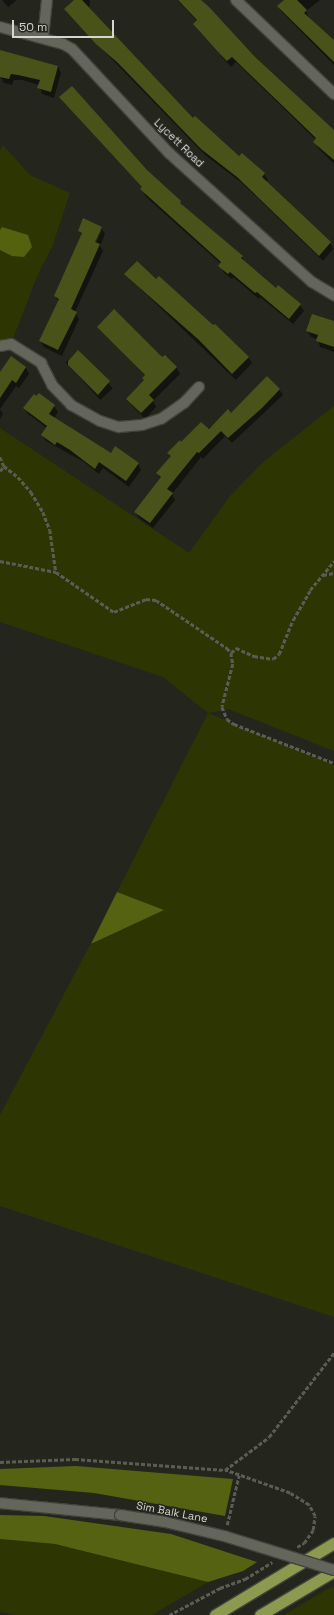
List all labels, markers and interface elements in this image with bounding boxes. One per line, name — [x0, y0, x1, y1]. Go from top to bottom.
scale bar — [14, 12, 116, 38]
text: 50 m — [19, 19, 47, 35]
street label: Lycett Road — [151, 116, 207, 170]
street label: Sim Balk Lane — [135, 1499, 209, 1525]

